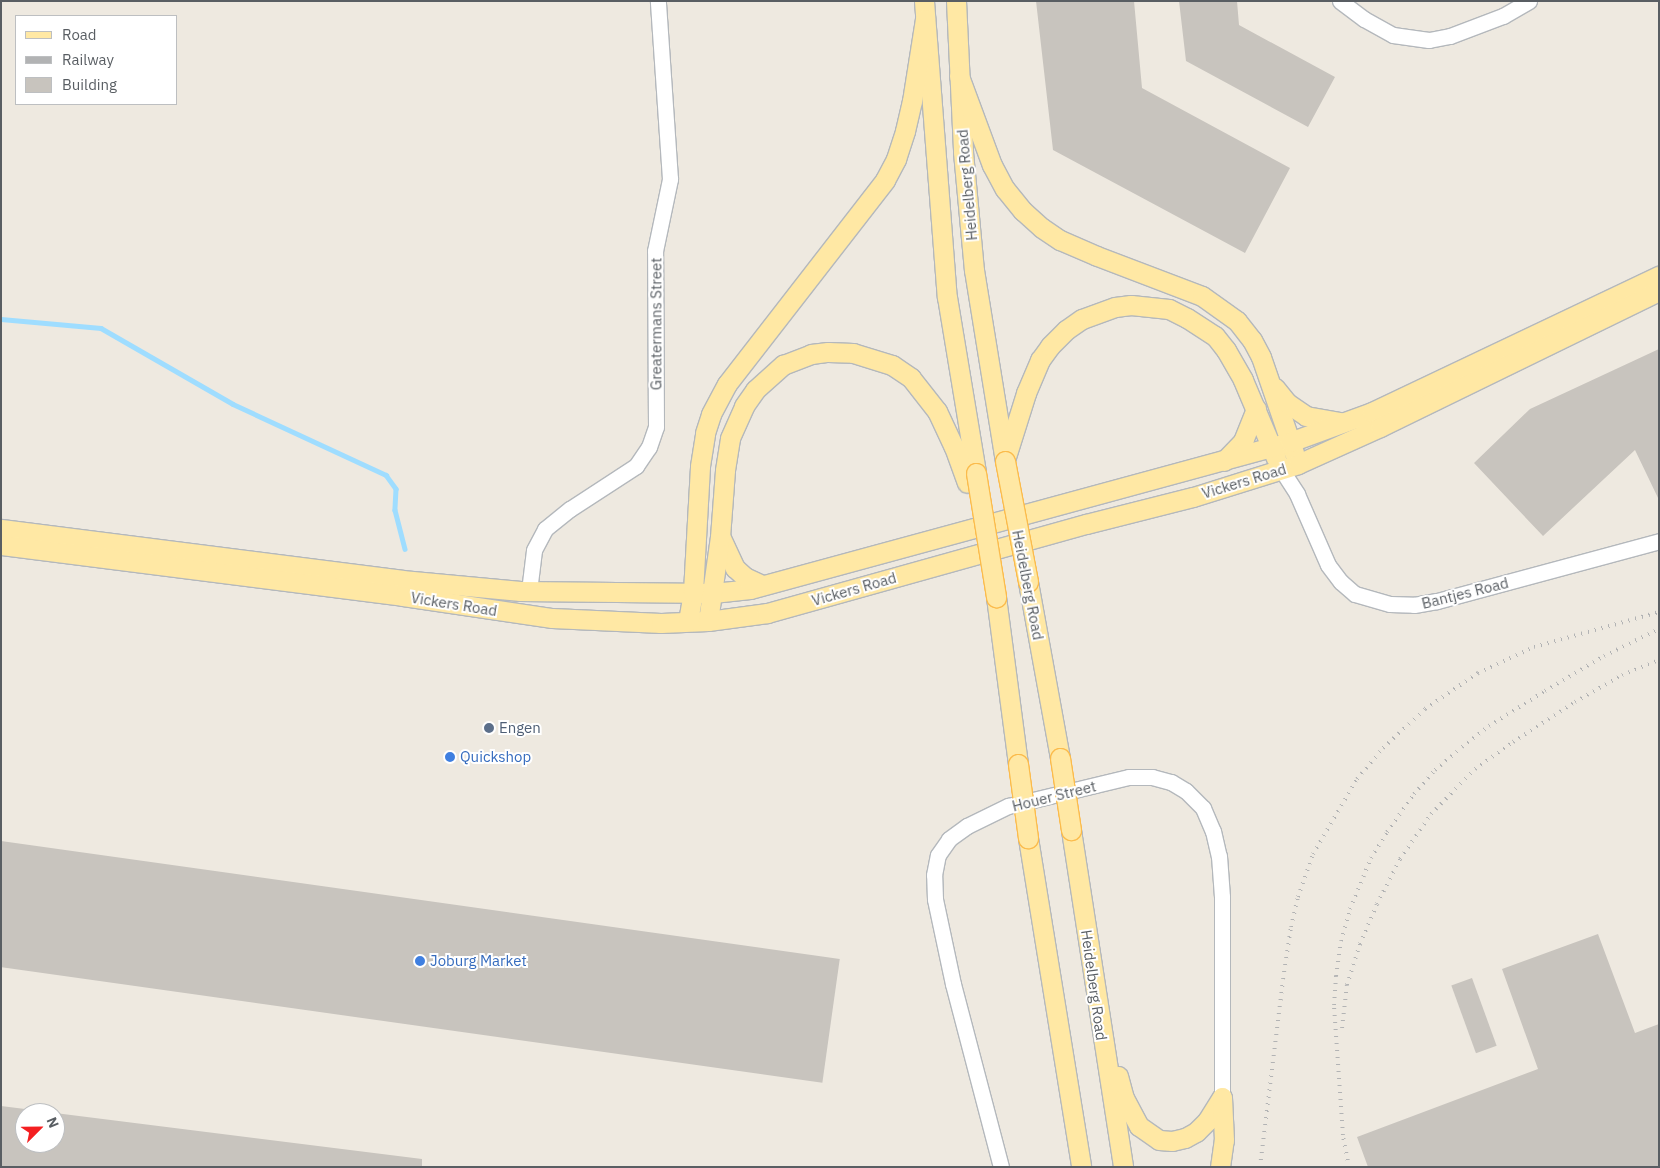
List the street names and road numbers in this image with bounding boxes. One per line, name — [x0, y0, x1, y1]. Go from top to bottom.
street label: Heidelberg Road — [953, 129, 981, 241]
street label: Greatermans Street — [647, 258, 665, 390]
street label: Vickers Road — [1200, 460, 1288, 502]
street label: Heidelberg Road — [1009, 528, 1047, 642]
street label: Vickers Road — [810, 568, 898, 610]
street label: Bantjes Road — [1420, 574, 1510, 612]
street label: Vickers Road — [410, 588, 498, 620]
street label: Houer Street — [1010, 777, 1098, 815]
street label: Heidelberg Road — [1077, 928, 1111, 1042]

